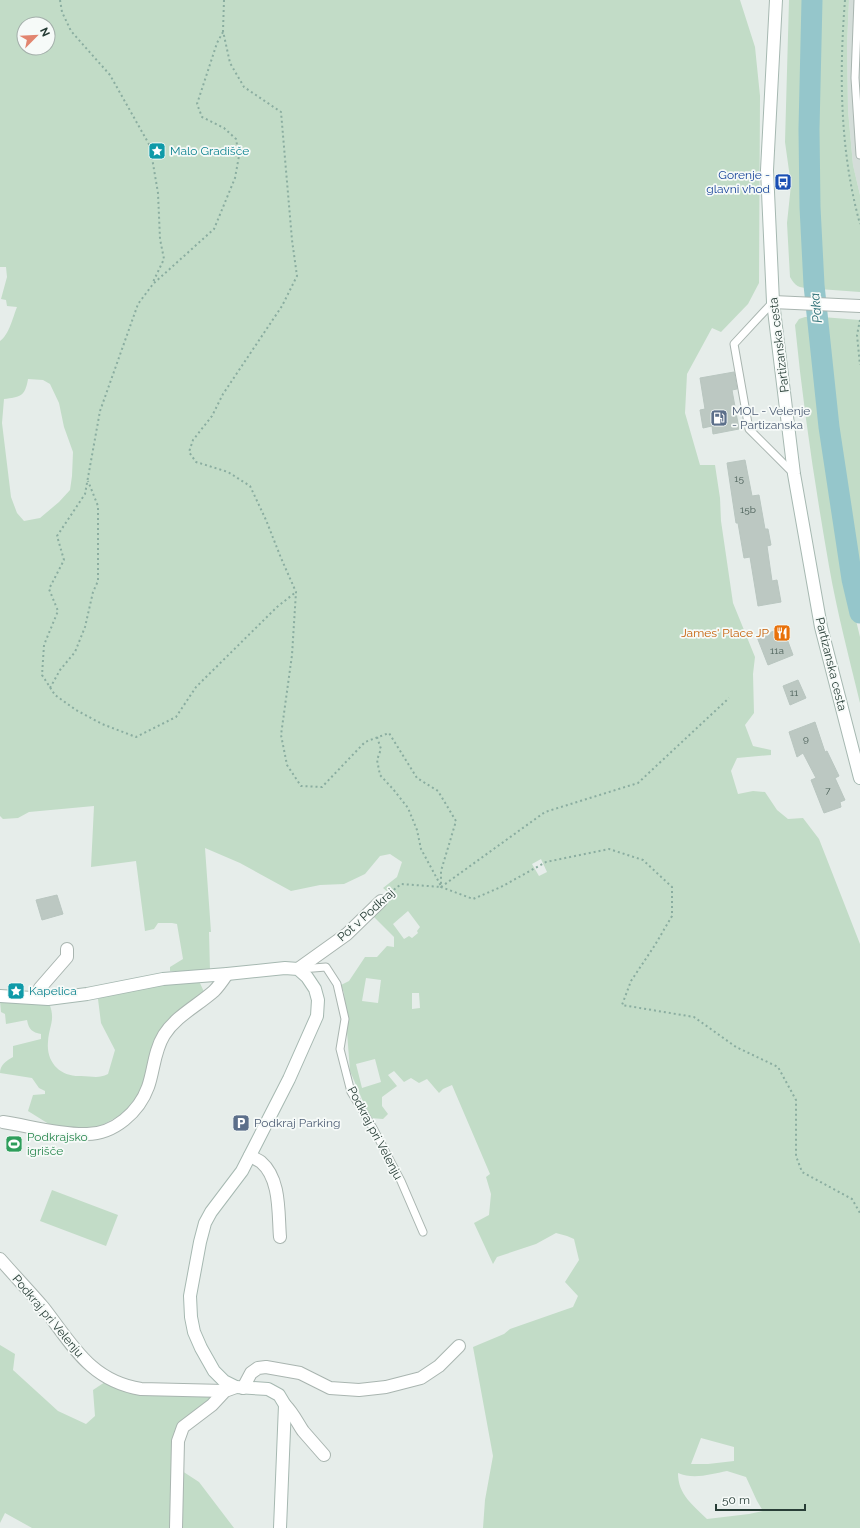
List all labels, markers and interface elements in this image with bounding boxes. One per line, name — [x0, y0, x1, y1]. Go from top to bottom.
north arrow — [16, 16, 56, 56]
text: N — [37, 26, 52, 39]
place icon: Malo Gradišče — [147, 141, 167, 161]
place label: Malo Gradišče — [170, 144, 249, 158]
place label: Gorenje - glavni vhod — [706, 168, 770, 196]
bus stop icon: Gorenje - glavni vhod — [773, 172, 793, 192]
water label: Paka — [807, 292, 825, 324]
street label: Partizanska cesta — [766, 297, 792, 393]
place label: MOL - Velenje - Partizanska — [732, 404, 810, 432]
fuel station icon: MOL - Velenje - Partizanska — [709, 408, 729, 428]
house number: 15 — [734, 473, 744, 484]
house number: 15b — [740, 504, 756, 515]
street label: Partizanska cesta — [813, 616, 849, 712]
restaurant icon: James' Place JP — [772, 623, 792, 643]
place label: James' Place JP — [681, 626, 770, 640]
house number: 11a — [770, 645, 784, 656]
house number: 11 — [790, 687, 799, 698]
house number: 9 — [803, 733, 809, 744]
house number: 7 — [825, 785, 831, 796]
street label: Pot v Podkraj — [335, 886, 397, 944]
place icon: Kapelica — [6, 981, 26, 1001]
place label: Kapelica — [29, 984, 77, 998]
street label: Podkraj pri Velenju — [345, 1084, 405, 1182]
parking icon: Podkraj Parking — [231, 1113, 251, 1133]
place label: Podkraj Parking — [254, 1116, 340, 1130]
place label: Podkrajsko igrišče — [27, 1130, 88, 1158]
sports icon: Podkrajsko igrišče — [4, 1134, 24, 1154]
street label: Podkraj pri Velenju — [9, 1272, 87, 1360]
scale bar — [716, 1486, 805, 1512]
text: 50 m — [722, 1493, 750, 1507]

